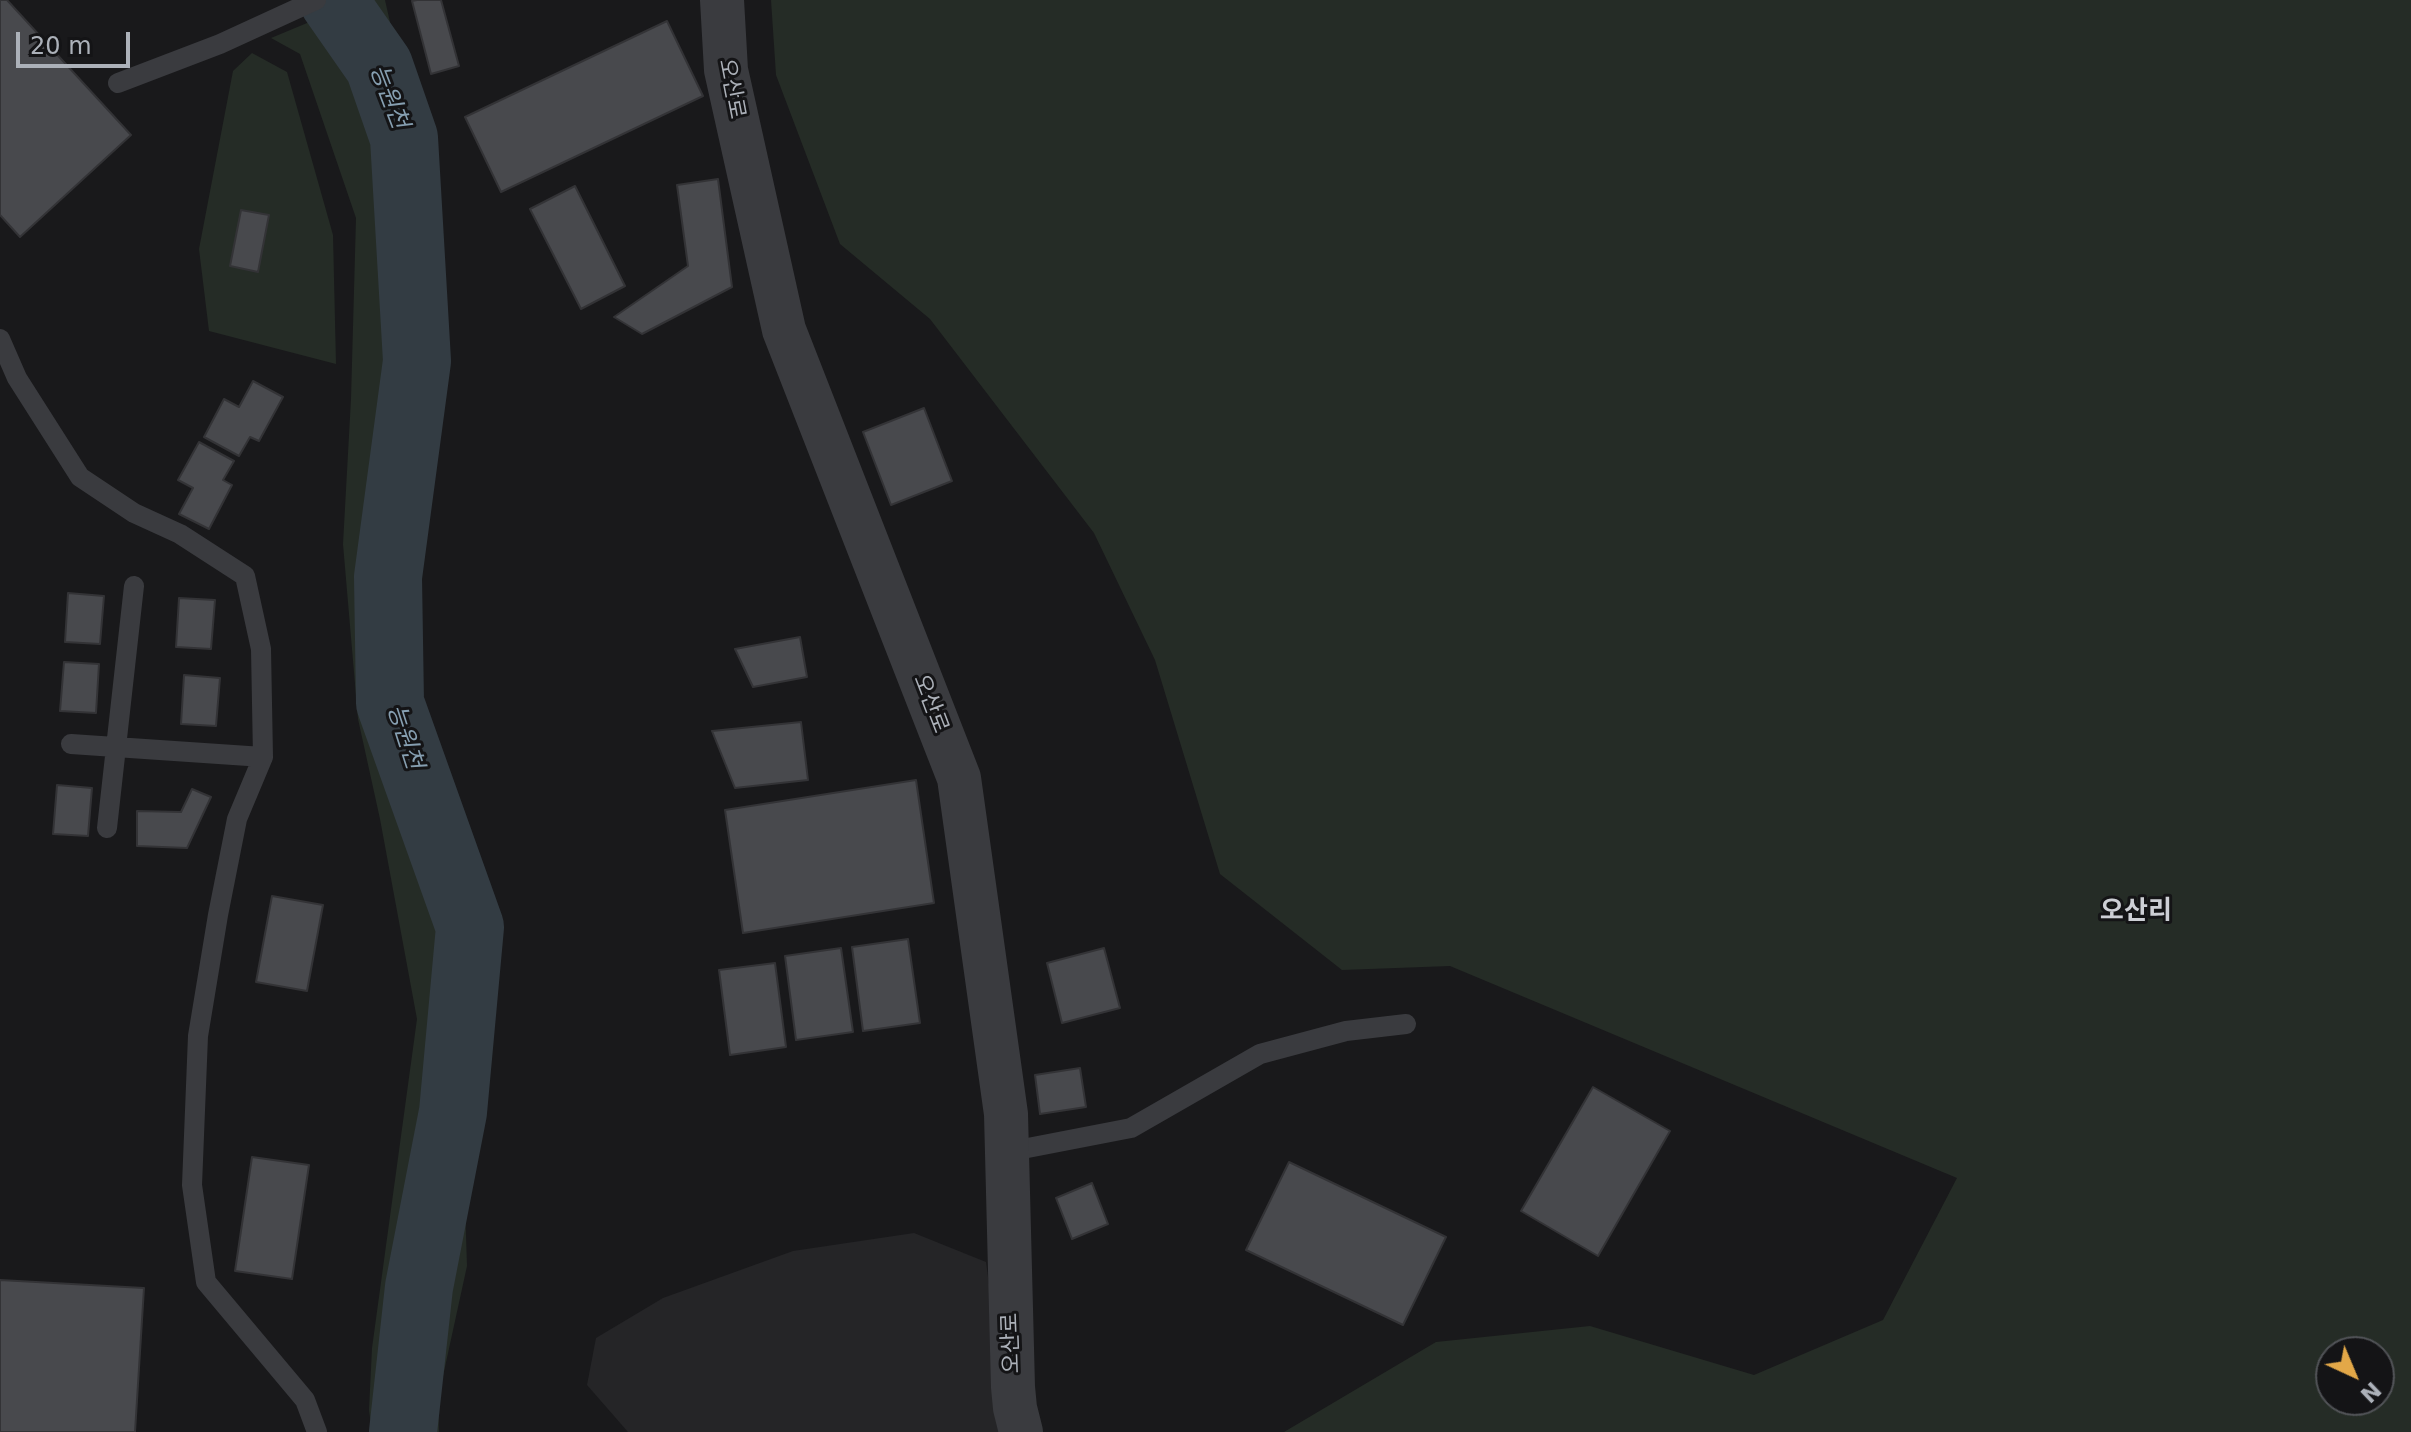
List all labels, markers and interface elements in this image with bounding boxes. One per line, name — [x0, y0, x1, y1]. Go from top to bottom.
scale bar — [20, 16, 134, 66]
text: 20 m — [30, 32, 92, 60]
street label: 오산로 — [712, 57, 750, 121]
water label: 능원천 — [363, 61, 413, 133]
street label: 오산로 — [907, 671, 953, 737]
water label: 능원천 — [380, 701, 428, 773]
district label: 오산리 — [2100, 896, 2172, 928]
street label: 오산로 — [998, 1312, 1026, 1374]
north arrow — [2315, 1336, 2395, 1416]
text: N — [2355, 1377, 2386, 1408]

